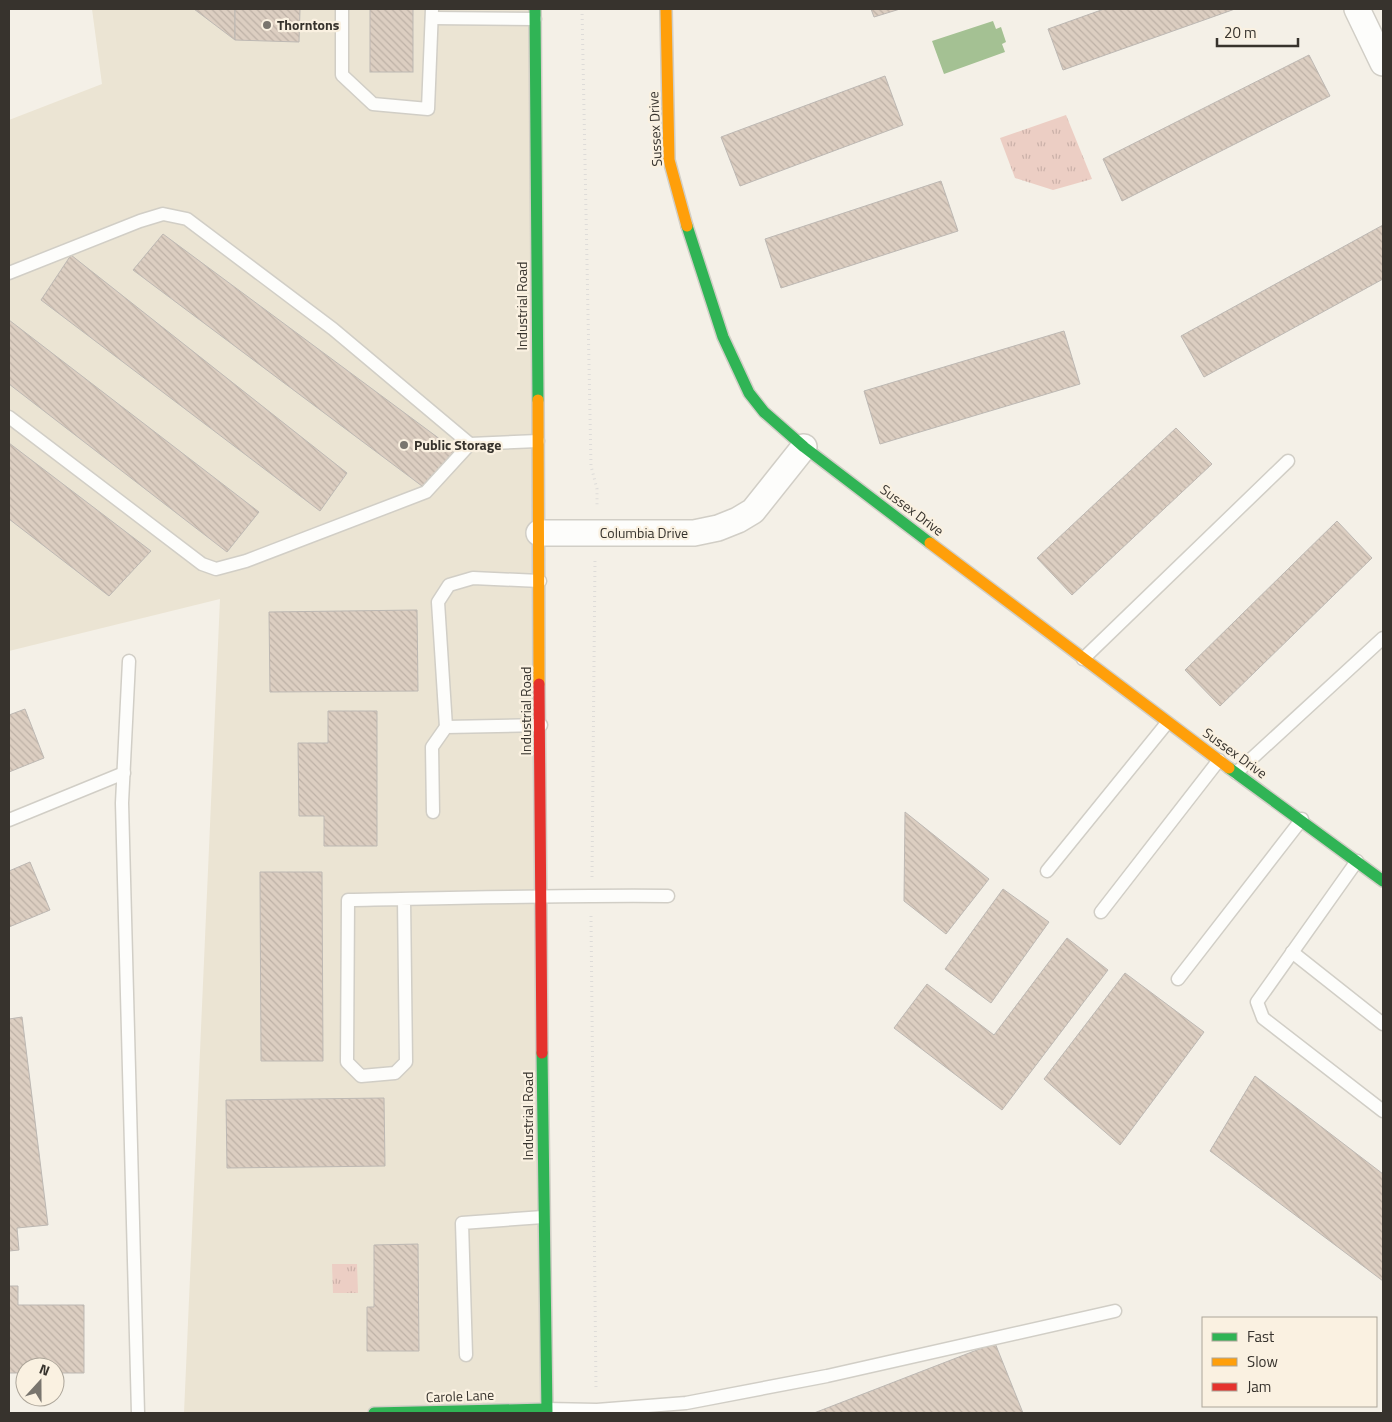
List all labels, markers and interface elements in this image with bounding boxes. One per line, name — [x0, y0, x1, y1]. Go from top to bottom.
place label: Thorntons — [277, 14, 340, 35]
scale bar — [1217, 15, 1298, 47]
marker: Thorntons — [261, 19, 273, 31]
text: 20 m — [1224, 21, 1257, 44]
street label: Sussex Drive — [642, 91, 667, 167]
street label: Industrial Road — [511, 262, 532, 350]
place label: Public Storage — [414, 434, 501, 455]
marker: Public Storage — [398, 439, 410, 451]
street label: Sussex Drive — [876, 479, 949, 541]
street label: Columbia Drive — [600, 522, 688, 543]
street label: Industrial Road — [515, 667, 536, 755]
street label: Sussex Drive — [1199, 722, 1272, 783]
street label: Industrial Road — [517, 1072, 538, 1160]
legend — [1202, 1317, 1377, 1407]
text: Fast — [1247, 1325, 1275, 1348]
text: Slow — [1247, 1350, 1278, 1373]
north arrow — [15, 1357, 65, 1407]
text: N — [37, 1358, 53, 1381]
text: Jam — [1247, 1375, 1271, 1398]
street label: Carole Lane — [425, 1384, 495, 1407]

